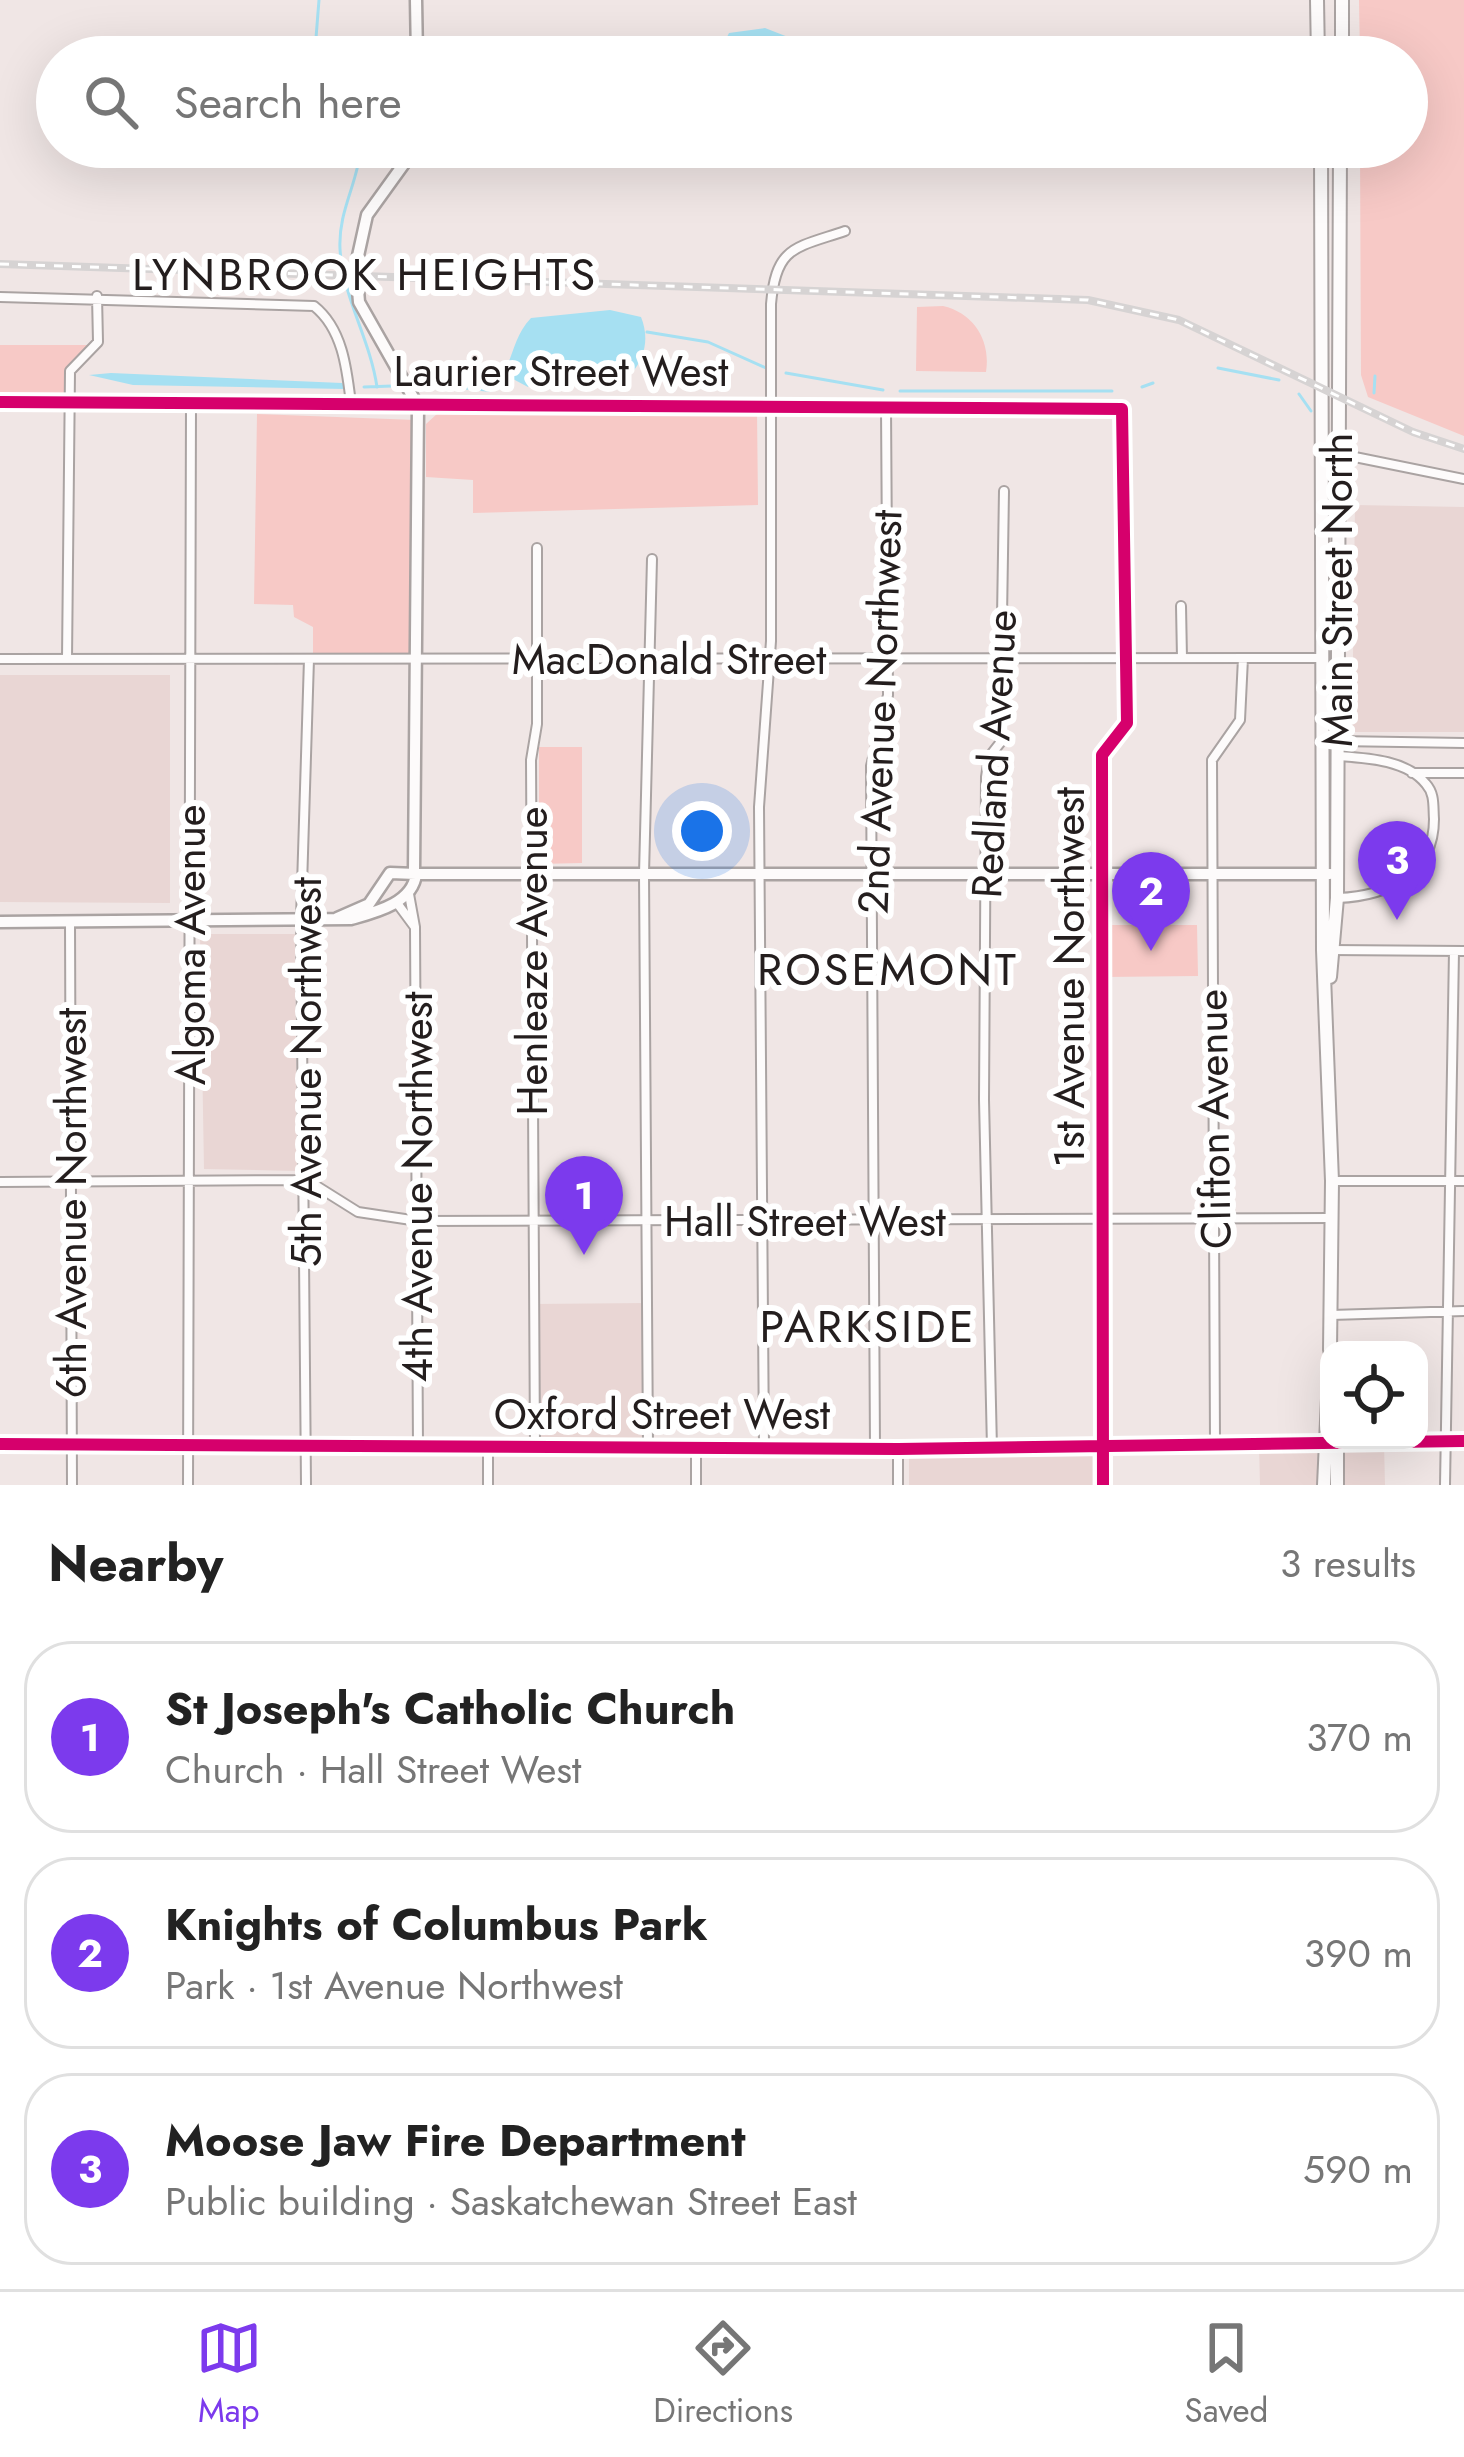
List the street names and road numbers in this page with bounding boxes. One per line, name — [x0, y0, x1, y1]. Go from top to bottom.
street label: Laurier Street West — [394, 341, 728, 402]
street label: Main Street North — [1307, 433, 1368, 747]
street label: 2nd Avenue Northwest — [842, 509, 918, 915]
street label: Redland Avenue — [956, 608, 1032, 900]
street label: MacDonald Street — [512, 629, 826, 690]
street label: 1st Avenue Northwest — [1039, 787, 1100, 1167]
street label: Algoma Avenue — [160, 805, 221, 1085]
street label: Henleaze Avenue — [502, 807, 563, 1115]
street label: 5th Avenue Northwest — [276, 877, 337, 1267]
street label: Clifton Avenue — [1181, 989, 1247, 1249]
street label: 4th Avenue Northwest — [387, 991, 448, 1383]
street label: 6th Avenue Northwest — [41, 1008, 102, 1398]
street label: Hall Street West — [664, 1191, 946, 1252]
street label: Oxford Street West — [494, 1384, 830, 1445]

